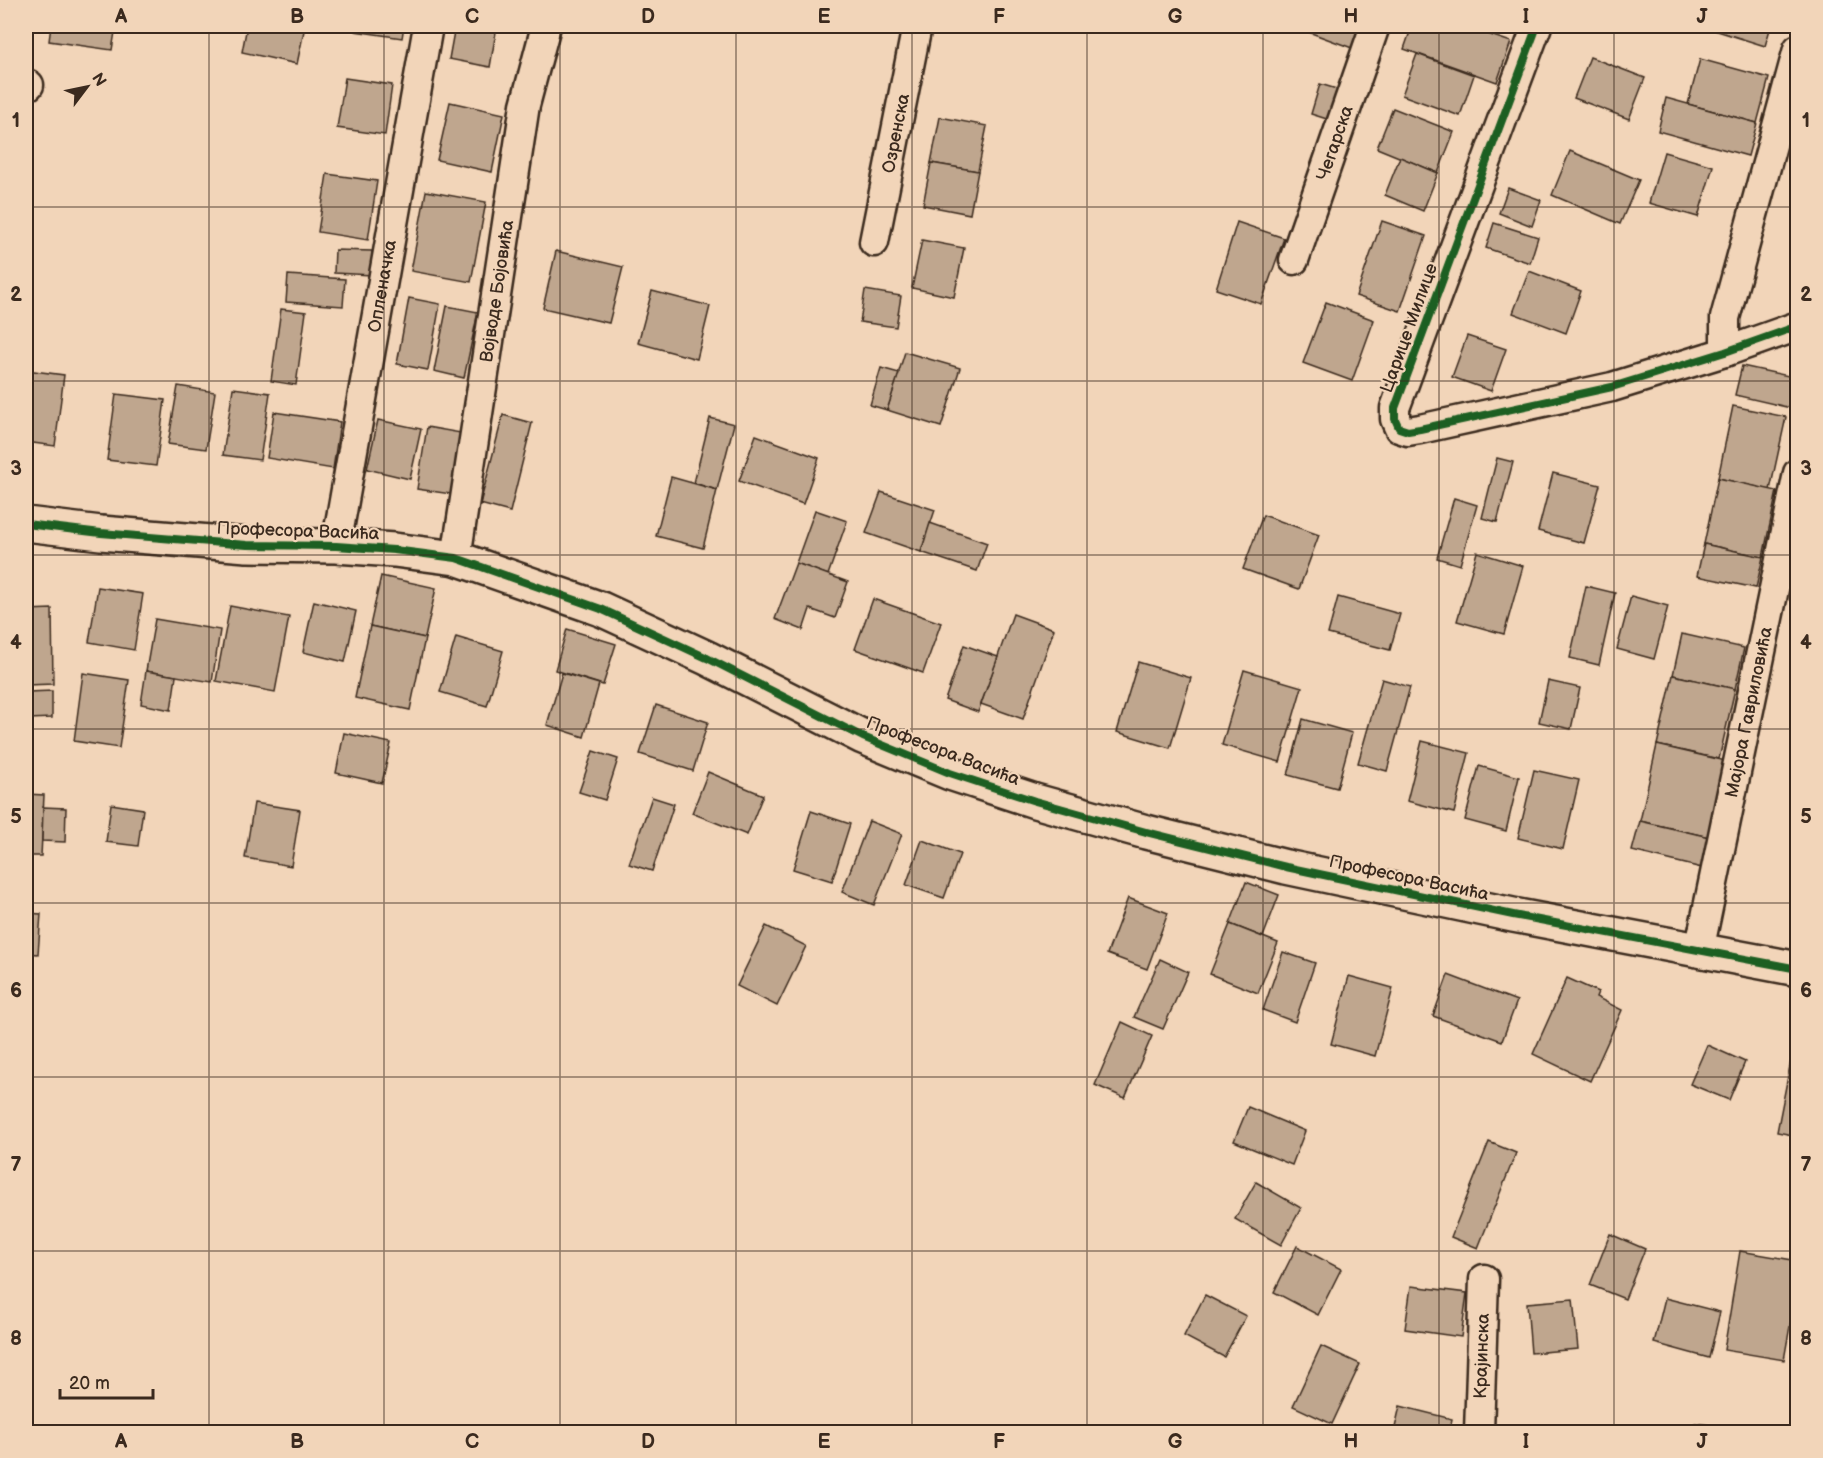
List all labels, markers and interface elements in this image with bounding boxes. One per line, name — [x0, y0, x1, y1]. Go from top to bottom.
text: A — [114, 5, 128, 29]
text: B — [290, 5, 304, 29]
text: C — [465, 5, 479, 29]
text: D — [641, 5, 655, 29]
text: E — [818, 5, 831, 29]
text: F — [993, 5, 1005, 29]
text: G — [1168, 5, 1183, 29]
text: H — [1344, 5, 1358, 29]
text: I — [1523, 5, 1529, 29]
text: J — [1697, 5, 1709, 29]
north arrow — [57, 57, 117, 117]
text: N — [87, 70, 110, 90]
street label: Озренска — [877, 91, 914, 175]
street label: Чегарска — [1312, 102, 1357, 183]
text: 1 — [12, 109, 20, 133]
text: 1 — [1802, 109, 1810, 133]
street label: Војводе Бојовића — [475, 218, 518, 364]
street label: Опленачка — [363, 238, 401, 334]
street label: Царице Милице — [1376, 260, 1442, 396]
text: 2 — [10, 283, 22, 307]
text: 2 — [1800, 283, 1812, 307]
text: 3 — [10, 457, 22, 481]
text: 3 — [1800, 457, 1812, 481]
street label: Професора Васића — [216, 518, 380, 544]
street label: Мајора Гавриловића — [1721, 624, 1776, 799]
text: 4 — [10, 631, 22, 655]
text: 4 — [1800, 631, 1812, 655]
street label: Професора Васића — [863, 712, 1023, 790]
text: 5 — [10, 805, 22, 829]
text: 5 — [1800, 805, 1812, 829]
street label: Професора Васића — [1327, 851, 1491, 905]
text: 6 — [10, 979, 22, 1003]
text: 6 — [1800, 979, 1812, 1003]
text: 7 — [10, 1153, 22, 1177]
text: 7 — [1800, 1153, 1812, 1177]
street label: Крајинска — [1470, 1313, 1493, 1399]
text: 8 — [10, 1327, 22, 1351]
text: 8 — [1800, 1327, 1812, 1351]
scale bar — [60, 1362, 153, 1400]
text: 20 m — [69, 1373, 110, 1394]
text: A — [114, 1430, 128, 1454]
text: B — [290, 1430, 304, 1454]
text: C — [465, 1430, 479, 1454]
text: D — [641, 1430, 655, 1454]
text: E — [818, 1430, 831, 1454]
text: F — [993, 1430, 1005, 1454]
text: G — [1168, 1430, 1183, 1454]
text: H — [1344, 1430, 1358, 1454]
text: I — [1523, 1430, 1529, 1454]
text: J — [1697, 1430, 1709, 1454]

